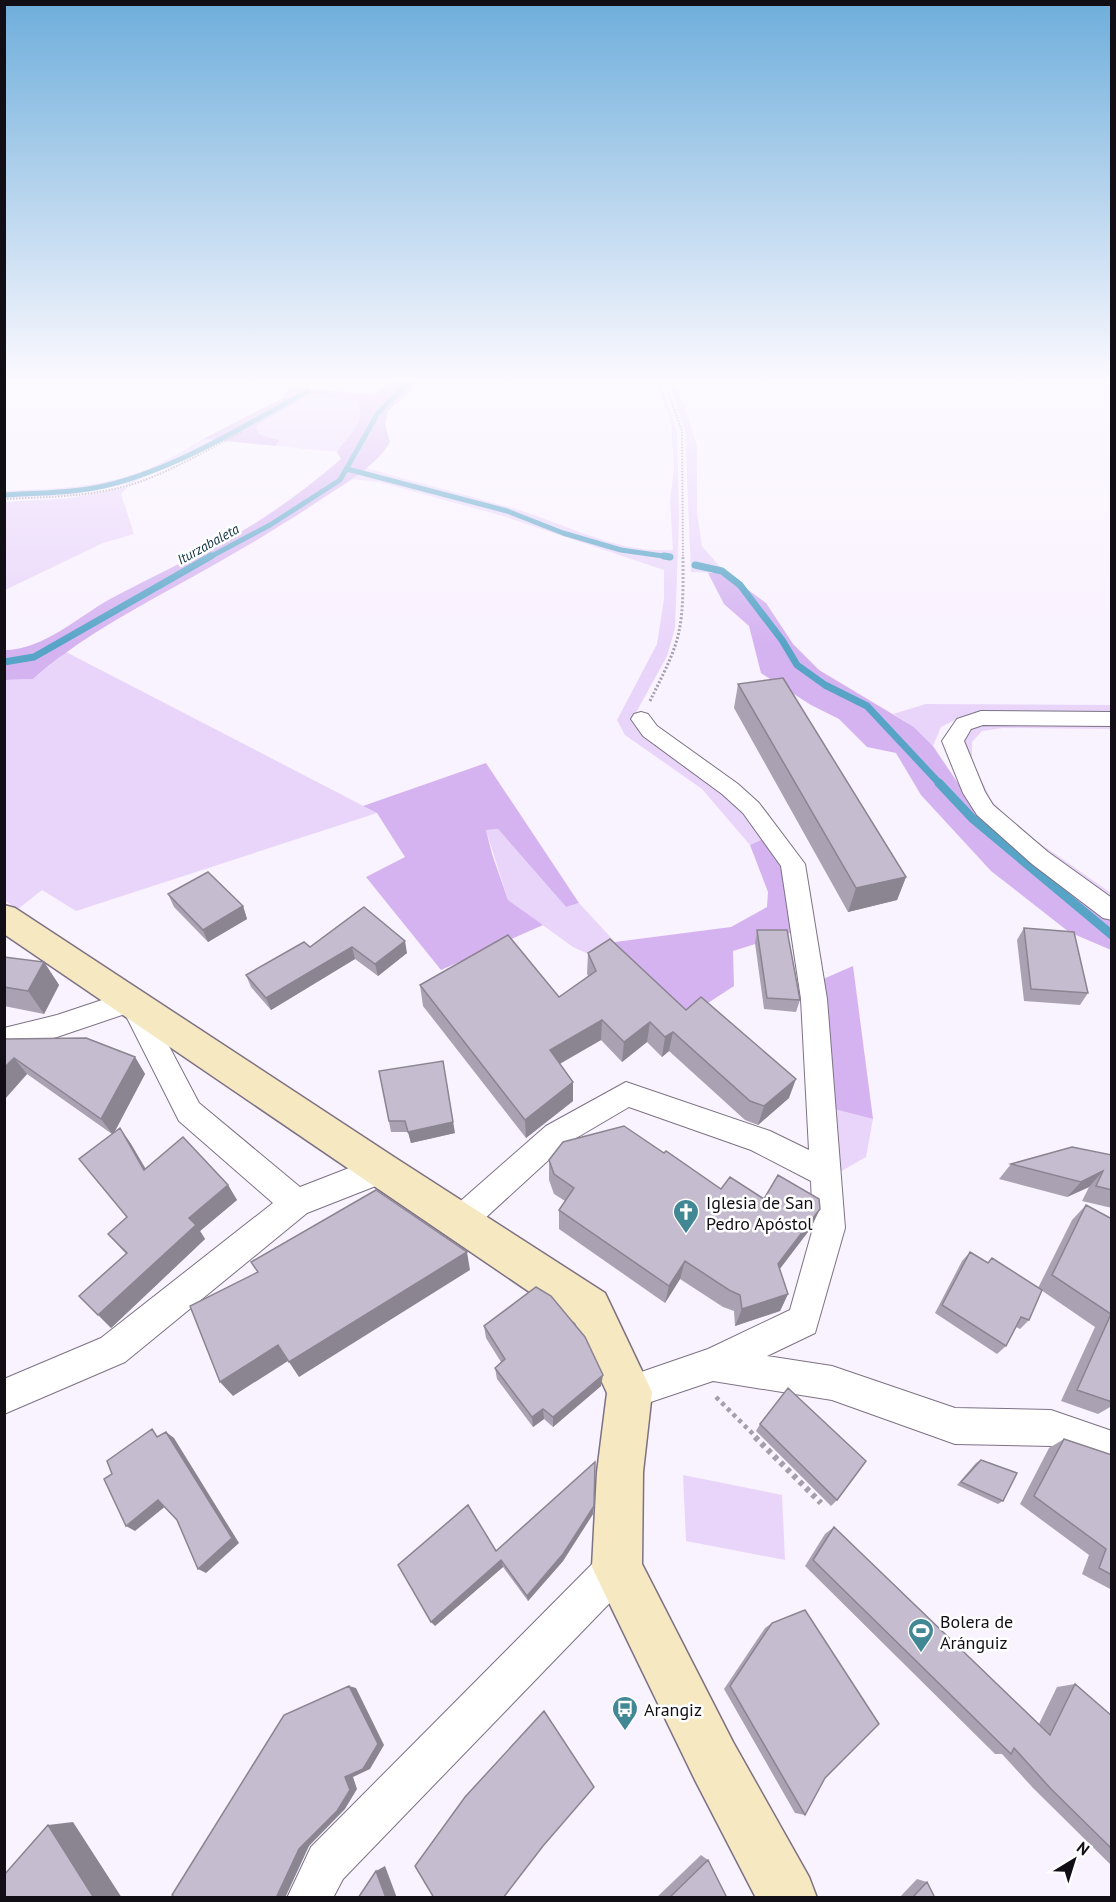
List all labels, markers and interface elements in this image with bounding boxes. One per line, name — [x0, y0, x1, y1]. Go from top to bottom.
water label: Iturzabaleta — [174, 520, 242, 568]
place label: Iglesia de San Pedro Apóstol — [706, 1191, 813, 1235]
church icon: Iglesia de San Pedro Apóstol — [671, 1197, 701, 1235]
place label: Bolera de Aránguiz — [940, 1610, 1013, 1654]
sports icon: Bolera de Aránguiz — [906, 1616, 936, 1654]
bus stop icon: Arangiz — [610, 1694, 640, 1732]
place label: Arangiz — [644, 1698, 702, 1721]
north arrow — [1044, 1830, 1104, 1890]
text: N — [1073, 1837, 1094, 1859]

